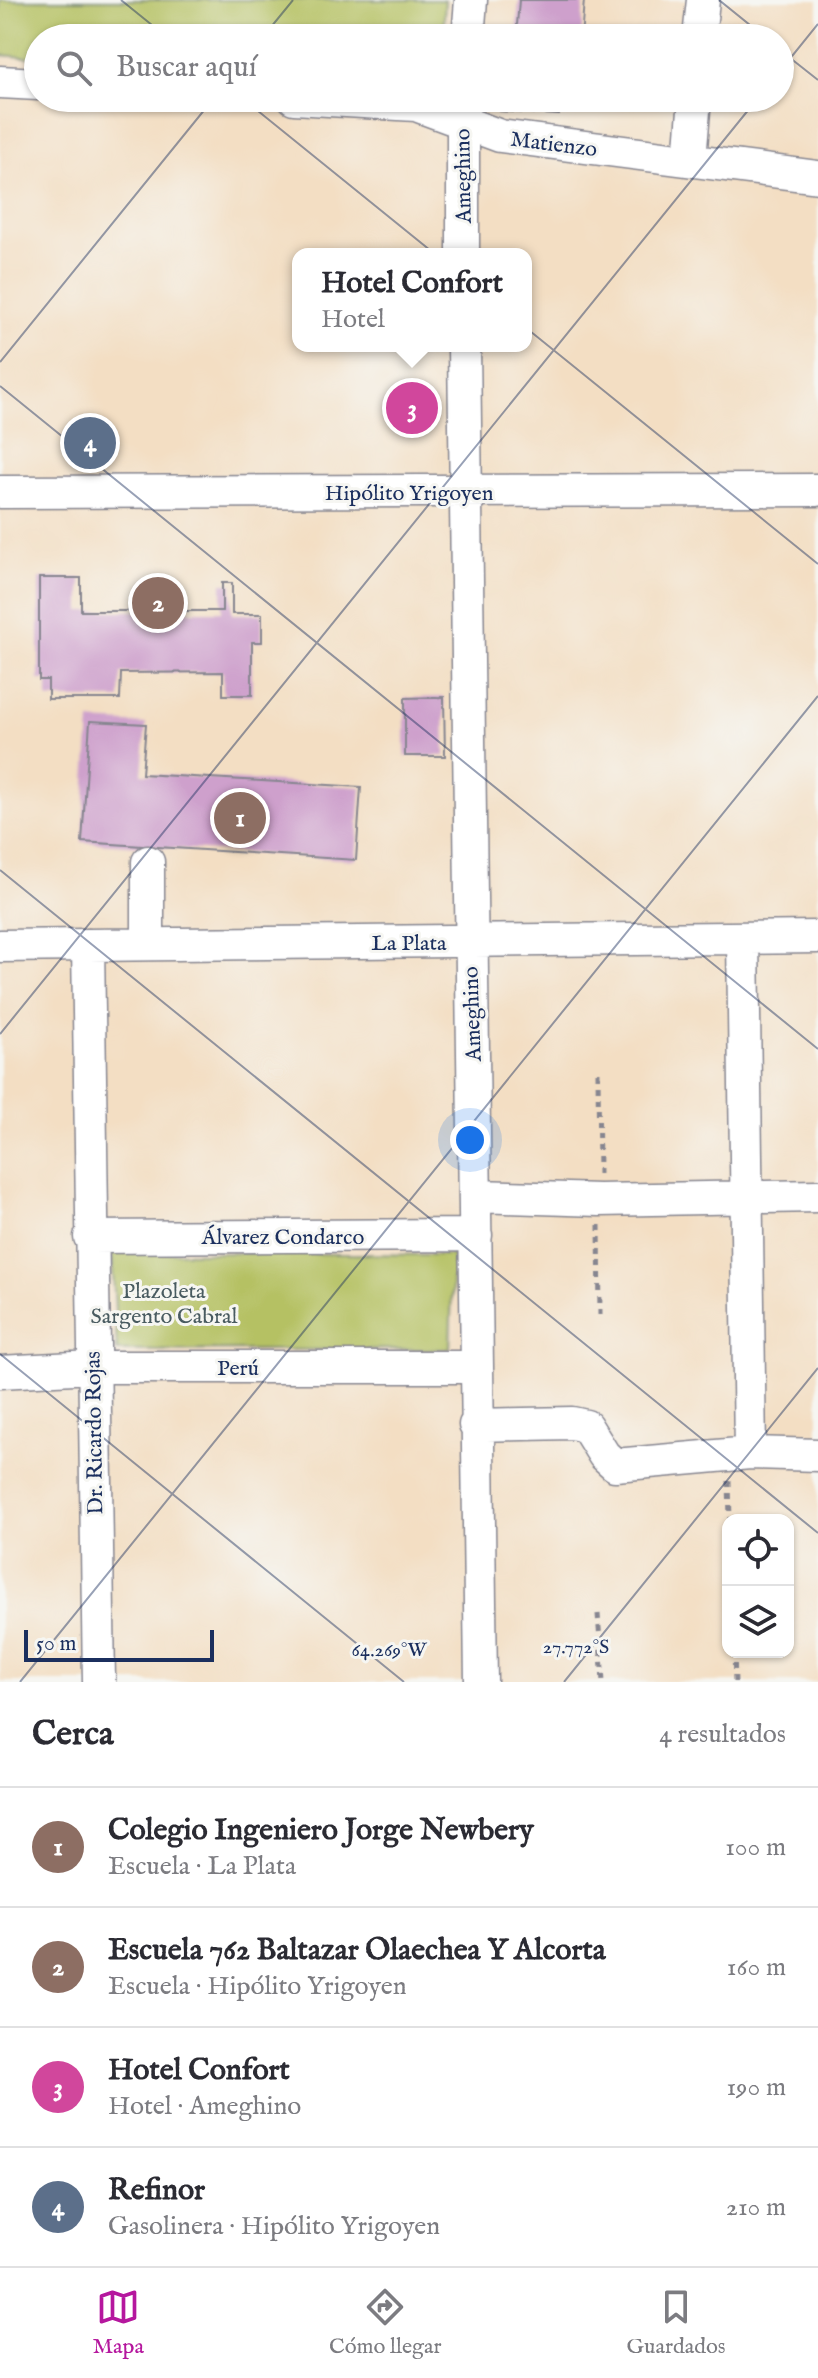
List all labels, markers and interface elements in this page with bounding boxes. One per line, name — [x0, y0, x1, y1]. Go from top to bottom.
search box — [24, 24, 794, 112]
icon: search — [52, 46, 96, 90]
text: Buscar aquí — [116, 49, 257, 87]
street label: Matienzo — [509, 126, 599, 164]
street label: Ameghino — [449, 128, 479, 225]
popup — [292, 248, 532, 352]
text: Hotel Confort — [321, 265, 503, 303]
text: Hotel — [321, 303, 385, 336]
pin: 3 — [386, 378, 438, 438]
pin: 4 — [64, 413, 116, 473]
street label: Hipólito Yrigoyen — [325, 480, 494, 508]
pin: 2 — [132, 573, 184, 633]
pin: 1 — [214, 788, 266, 848]
street label: La Plata — [371, 930, 447, 958]
street label: Ameghino — [457, 966, 489, 1063]
your location — [450, 1120, 490, 1160]
street label: Álvarez Condarco — [201, 1224, 365, 1252]
park label: Plazoleta Sargento Cabral — [90, 1278, 238, 1331]
street label: Dr. Ricardo Rojas — [80, 1351, 110, 1515]
street label: Perú — [217, 1355, 259, 1383]
map controls — [722, 1514, 794, 1658]
button: locate — [722, 1514, 794, 1586]
button: layers — [722, 1586, 794, 1658]
scale bar — [24, 1626, 214, 1662]
text: 50 m — [36, 1630, 77, 1658]
text: 27.772°S — [543, 1635, 609, 1660]
text: 64.269°W — [352, 1638, 427, 1663]
text: Cerca — [32, 1713, 114, 1756]
text: 4 resultados — [659, 1718, 786, 1751]
text: Colegio Ingeniero Jorge Newbery — [108, 1812, 534, 1850]
text: 1 — [53, 1831, 63, 1864]
text: 100 m — [725, 1831, 786, 1864]
text: Escuela · La Plata — [108, 1850, 296, 1883]
text: Escuela 762 Baltazar Olaechea Y Alcorta — [108, 1932, 606, 1970]
text: 2 — [52, 1951, 64, 1984]
text: 160 m — [727, 1951, 786, 1984]
text: Escuela · Hipólito Yrigoyen — [108, 1970, 407, 2003]
text: Hotel Confort — [108, 2052, 290, 2090]
text: 3 — [53, 2071, 63, 2104]
text: 190 m — [726, 2071, 786, 2104]
text: Hotel · Ameghino — [108, 2090, 301, 2123]
text: Refinor — [108, 2172, 205, 2210]
text: 4 — [52, 2191, 64, 2224]
text: 210 m — [726, 2191, 786, 2224]
text: Gasolinera · Hipólito Yrigoyen — [108, 2210, 440, 2243]
tab: Mapa — [92, 2285, 144, 2361]
tab: Cómo llegar — [329, 2285, 442, 2361]
tab: Guardados — [627, 2285, 726, 2361]

